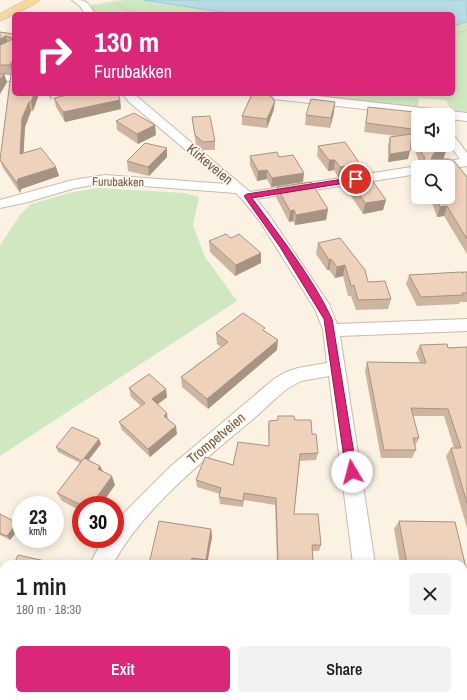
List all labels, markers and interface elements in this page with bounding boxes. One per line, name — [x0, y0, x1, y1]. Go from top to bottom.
text: 130 m — [94, 23, 159, 61]
icon: right — [28, 28, 80, 80]
text: Furubakken — [94, 59, 172, 84]
map controls — [411, 108, 455, 204]
button: sound — [411, 108, 455, 152]
street label: Kirkeveien — [183, 139, 237, 189]
button: search — [411, 160, 455, 204]
pin — [339, 162, 373, 196]
icon: arrive — [345, 168, 367, 190]
street label: Furubakken — [92, 174, 144, 190]
street label: Trompetveien — [183, 408, 249, 468]
position arrow — [331, 451, 373, 493]
speed limit sign: 30 — [72, 496, 124, 548]
text: 23 — [29, 503, 47, 530]
text: km/h — [29, 525, 47, 538]
text: 1 min — [16, 570, 67, 602]
button: close — [409, 573, 451, 615]
text: 180 m · 18:30 — [16, 601, 81, 618]
button: Exit — [16, 646, 230, 692]
button: Share — [238, 646, 451, 692]

